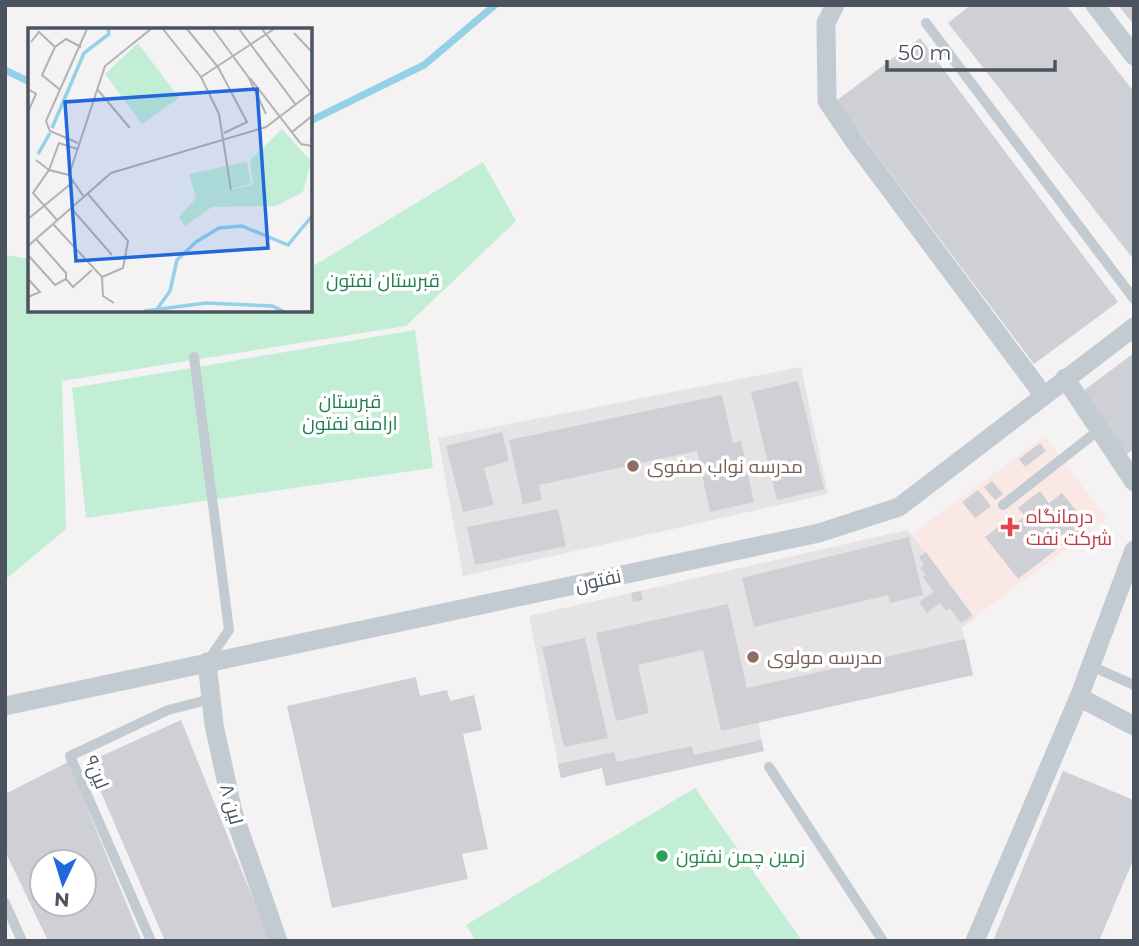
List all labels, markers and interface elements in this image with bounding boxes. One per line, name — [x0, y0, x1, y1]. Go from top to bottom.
inset map — [28, 28, 312, 312]
scale bar — [887, 28, 1055, 72]
text: 50 m — [898, 40, 952, 65]
park label: قبرستان نفتون — [326, 269, 440, 292]
park label: قبرستان ارامنه نفتون — [302, 390, 398, 435]
place label: مدرسه نواب صفوی — [647, 455, 803, 478]
marker: مدرسه نواب صفوی — [625, 458, 641, 474]
place label: درمانگاه شرکت نفت — [1026, 505, 1112, 550]
marker: درمانگاه شرکت نفت — [1000, 517, 1020, 537]
street label: نفتون — [573, 564, 623, 597]
place label: مدرسه مولوی — [767, 646, 882, 669]
marker: مدرسه مولوی — [745, 649, 761, 665]
street label: لین۹ — [80, 752, 114, 792]
street label: لین ۸ — [215, 781, 248, 827]
place label: زمین چمن نفتون — [676, 845, 805, 869]
north arrow — [28, 848, 98, 918]
marker: زمین چمن نفتون — [654, 848, 670, 864]
text: N — [53, 887, 70, 911]

